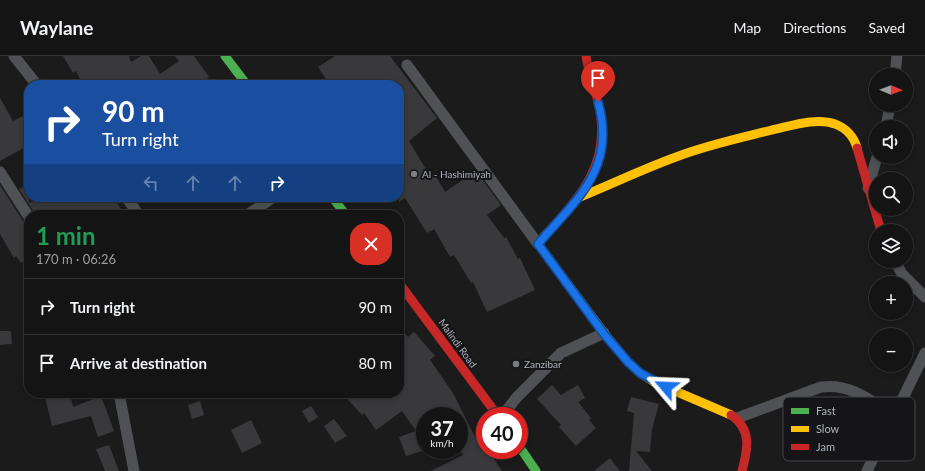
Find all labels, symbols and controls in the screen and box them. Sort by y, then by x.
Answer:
text: Waylane [20,16,93,39]
text: Map [734,19,761,36]
text: Directions [783,19,846,36]
text: Saved [868,19,905,36]
pin [581,61,615,102]
icon: arrive [587,67,609,89]
north arrow [869,68,913,112]
map controls [869,68,913,372]
text: 90 m [102,94,165,128]
icon: right [36,96,88,148]
button: sound [869,120,913,164]
text: Turn right [102,128,179,150]
place label: Al - Hashimiyah [422,168,491,180]
marker: Al - Hashimiyah [409,169,419,179]
icon: left [140,172,162,194]
icon: ahead [182,172,204,194]
icon: ahead [224,172,246,194]
icon: right [266,172,288,194]
button: search [869,172,913,216]
text: 1 min [36,221,96,250]
button: close [350,223,392,265]
button: layers [869,224,913,268]
text: 170 m · 06:26 [36,251,116,267]
button: + [869,276,913,320]
icon: right [36,296,58,318]
text: Turn right [70,298,135,316]
text: 90 m [358,298,392,316]
street label: Malindi Road [436,316,480,370]
button: − [869,328,913,372]
icon: arrive [36,352,58,374]
text: Arrive at destination [70,354,207,372]
text: 80 m [358,354,392,372]
place label: Zanzibar [524,358,562,370]
marker: Zanzibar [511,359,521,369]
position arrow [645,366,687,408]
legend [783,397,915,461]
text: Fast [816,404,836,417]
speed limit sign: 40 [476,407,528,459]
text: 37 [430,416,454,440]
text: Slow [816,422,840,435]
text: km/h [430,437,454,449]
text: Jam [816,440,835,453]

